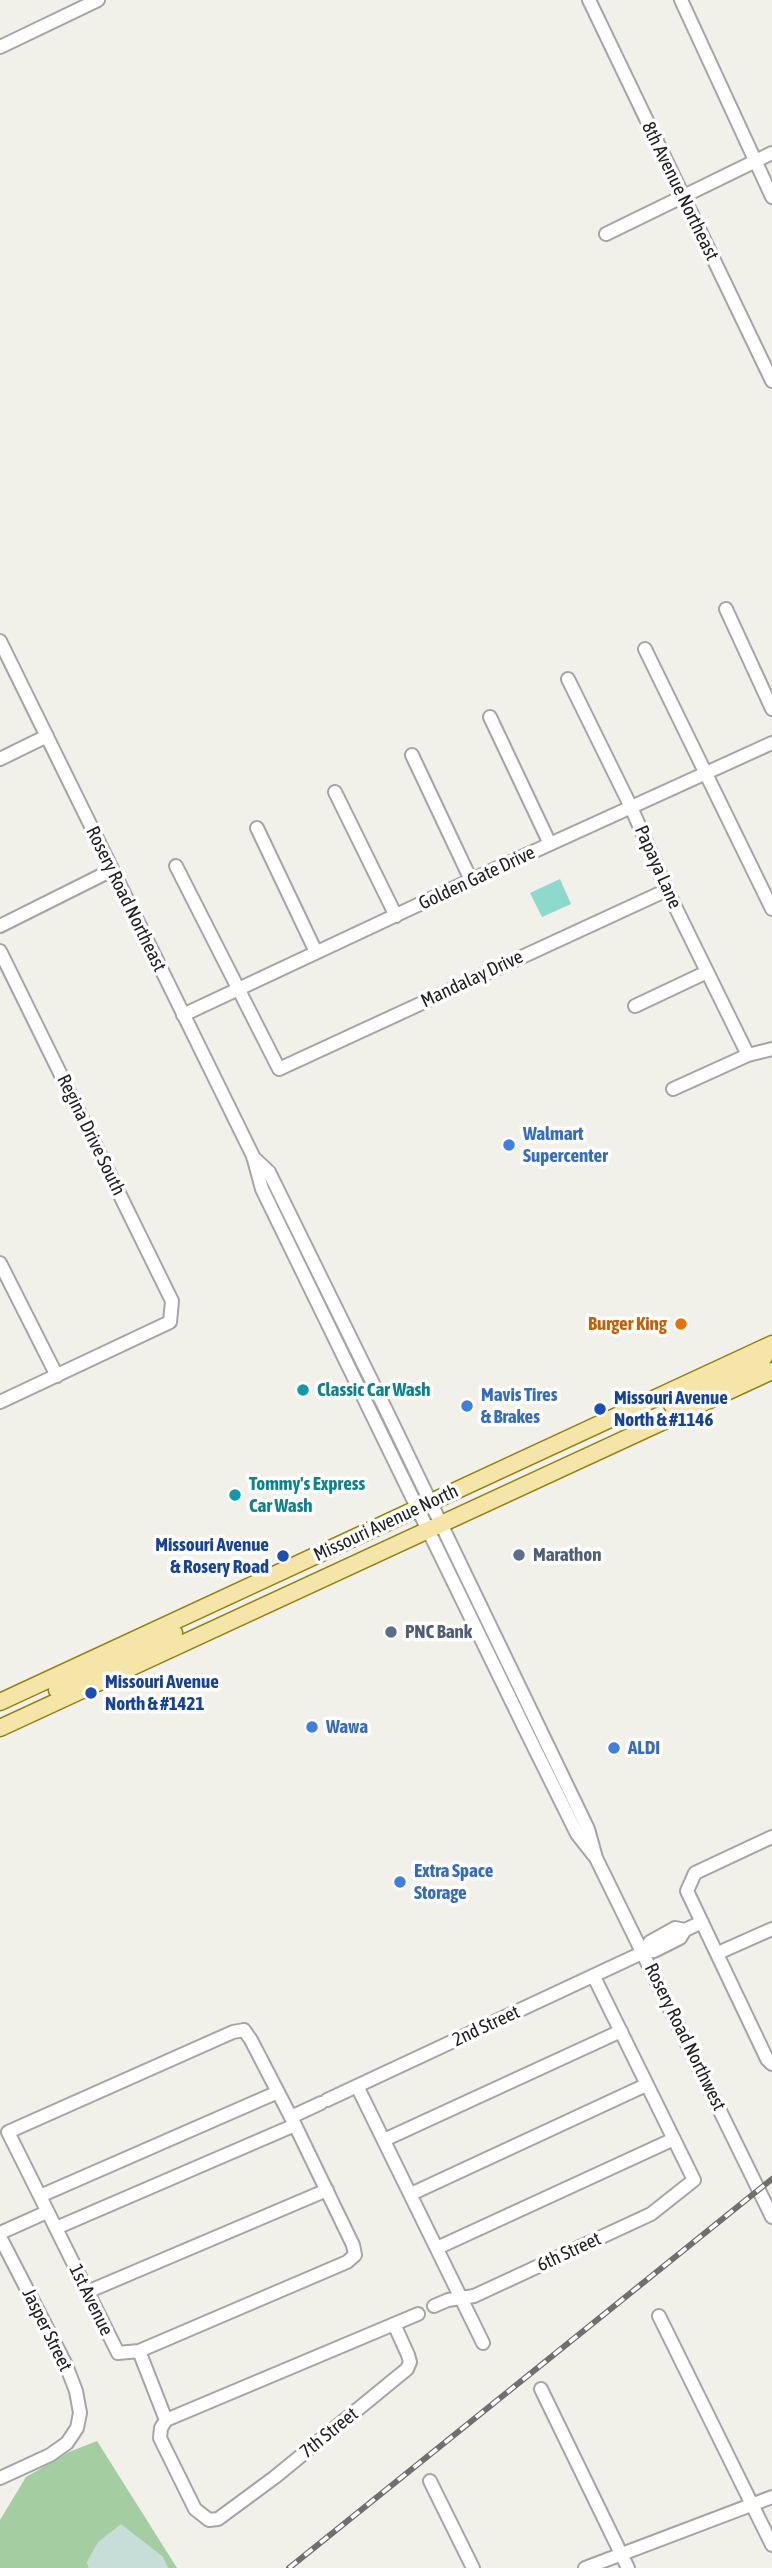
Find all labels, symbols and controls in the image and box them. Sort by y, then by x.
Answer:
street label: 8th Avenue Northeast [637,118,723,264]
street label: Papaya Lane [630,822,686,912]
street label: Rosery Road Northeast [81,823,171,975]
street label: Golden Gate Drive [415,841,539,915]
street label: Mandalay Drive [417,945,527,1013]
street label: Regina Drive South [52,1071,130,1199]
place label: Walmart Supercenter [523,1123,608,1167]
marker: Walmart Supercenter [501,1137,517,1153]
place label: Burger King [588,1313,667,1335]
marker: Burger King [673,1316,689,1332]
place label: Classic Car Wash [317,1379,430,1401]
marker: Classic Car Wash [295,1382,311,1398]
place label: Mavis Tires & Brakes [481,1384,557,1428]
place label: Missouri Avenue North & #1146 [614,1387,728,1431]
marker: Mavis Tires & Brakes [459,1398,475,1414]
marker: Missouri Avenue North & #1146 [592,1401,608,1417]
place label: Tommy's Express Car Wash [249,1473,365,1517]
street label: Missouri Avenue North [310,1480,462,1566]
marker: Tommy's Express Car Wash [227,1487,243,1503]
place label: Missouri Avenue & Rosery Road [155,1534,269,1578]
place label: Marathon [533,1544,601,1566]
marker: Marathon [511,1547,527,1563]
marker: Missouri Avenue & Rosery Road [275,1548,291,1564]
place label: PNC Bank [405,1621,472,1643]
marker: PNC Bank [383,1624,399,1640]
place label: Missouri Avenue North & #1421 [105,1671,219,1715]
marker: Missouri Avenue North & #1421 [83,1685,99,1701]
place label: Wawa [326,1716,368,1738]
marker: Wawa [304,1719,320,1735]
place label: ALDI [628,1737,660,1759]
marker: ALDI [606,1740,622,1756]
place label: Extra Space Storage [414,1860,493,1904]
marker: Extra Space Storage [392,1874,408,1890]
street label: Rosery Road Northwest [639,1960,731,2114]
street label: 2nd Street [449,2001,523,2051]
street label: 6th Street [533,2227,605,2277]
street label: 1st Avenue [64,2261,118,2339]
street label: Jasper Street [17,2285,77,2375]
street label: 7th Street [295,2403,363,2463]

